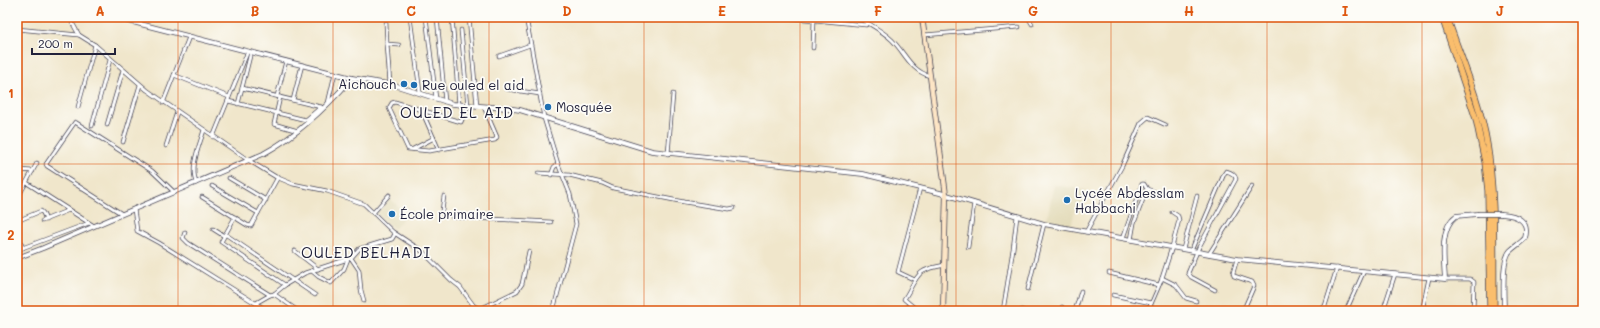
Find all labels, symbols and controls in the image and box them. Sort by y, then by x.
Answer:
text: A [95,2,105,19]
text: B [251,2,260,19]
text: C [406,2,416,19]
text: D [562,2,572,19]
text: E [718,2,726,19]
text: F [874,2,882,19]
text: G [1028,2,1038,19]
text: H [1184,2,1194,19]
text: I [1342,2,1349,19]
text: J [1496,2,1504,19]
scale bar [32,30,115,56]
text: 200 m [38,35,73,51]
place label: Aichouch [338,75,396,92]
place label: Rue ouled el aid [422,76,524,93]
marker: Aichouch [399,79,409,89]
marker: Rue ouled el aid [409,80,419,90]
text: 1 [8,84,14,101]
place label: Mosquée [556,98,612,115]
district label: OULED EL AID [400,102,514,122]
marker: Mosquée [543,102,553,112]
place label: Lycée Abdesslam Habbachi [1075,184,1184,216]
marker: Lycée Abdesslam Habbachi [1062,195,1072,205]
place label: École primaire [400,205,494,222]
marker: École primaire [387,209,397,219]
text: 2 [7,226,15,243]
district label: OULED BELHADI [301,242,431,262]

